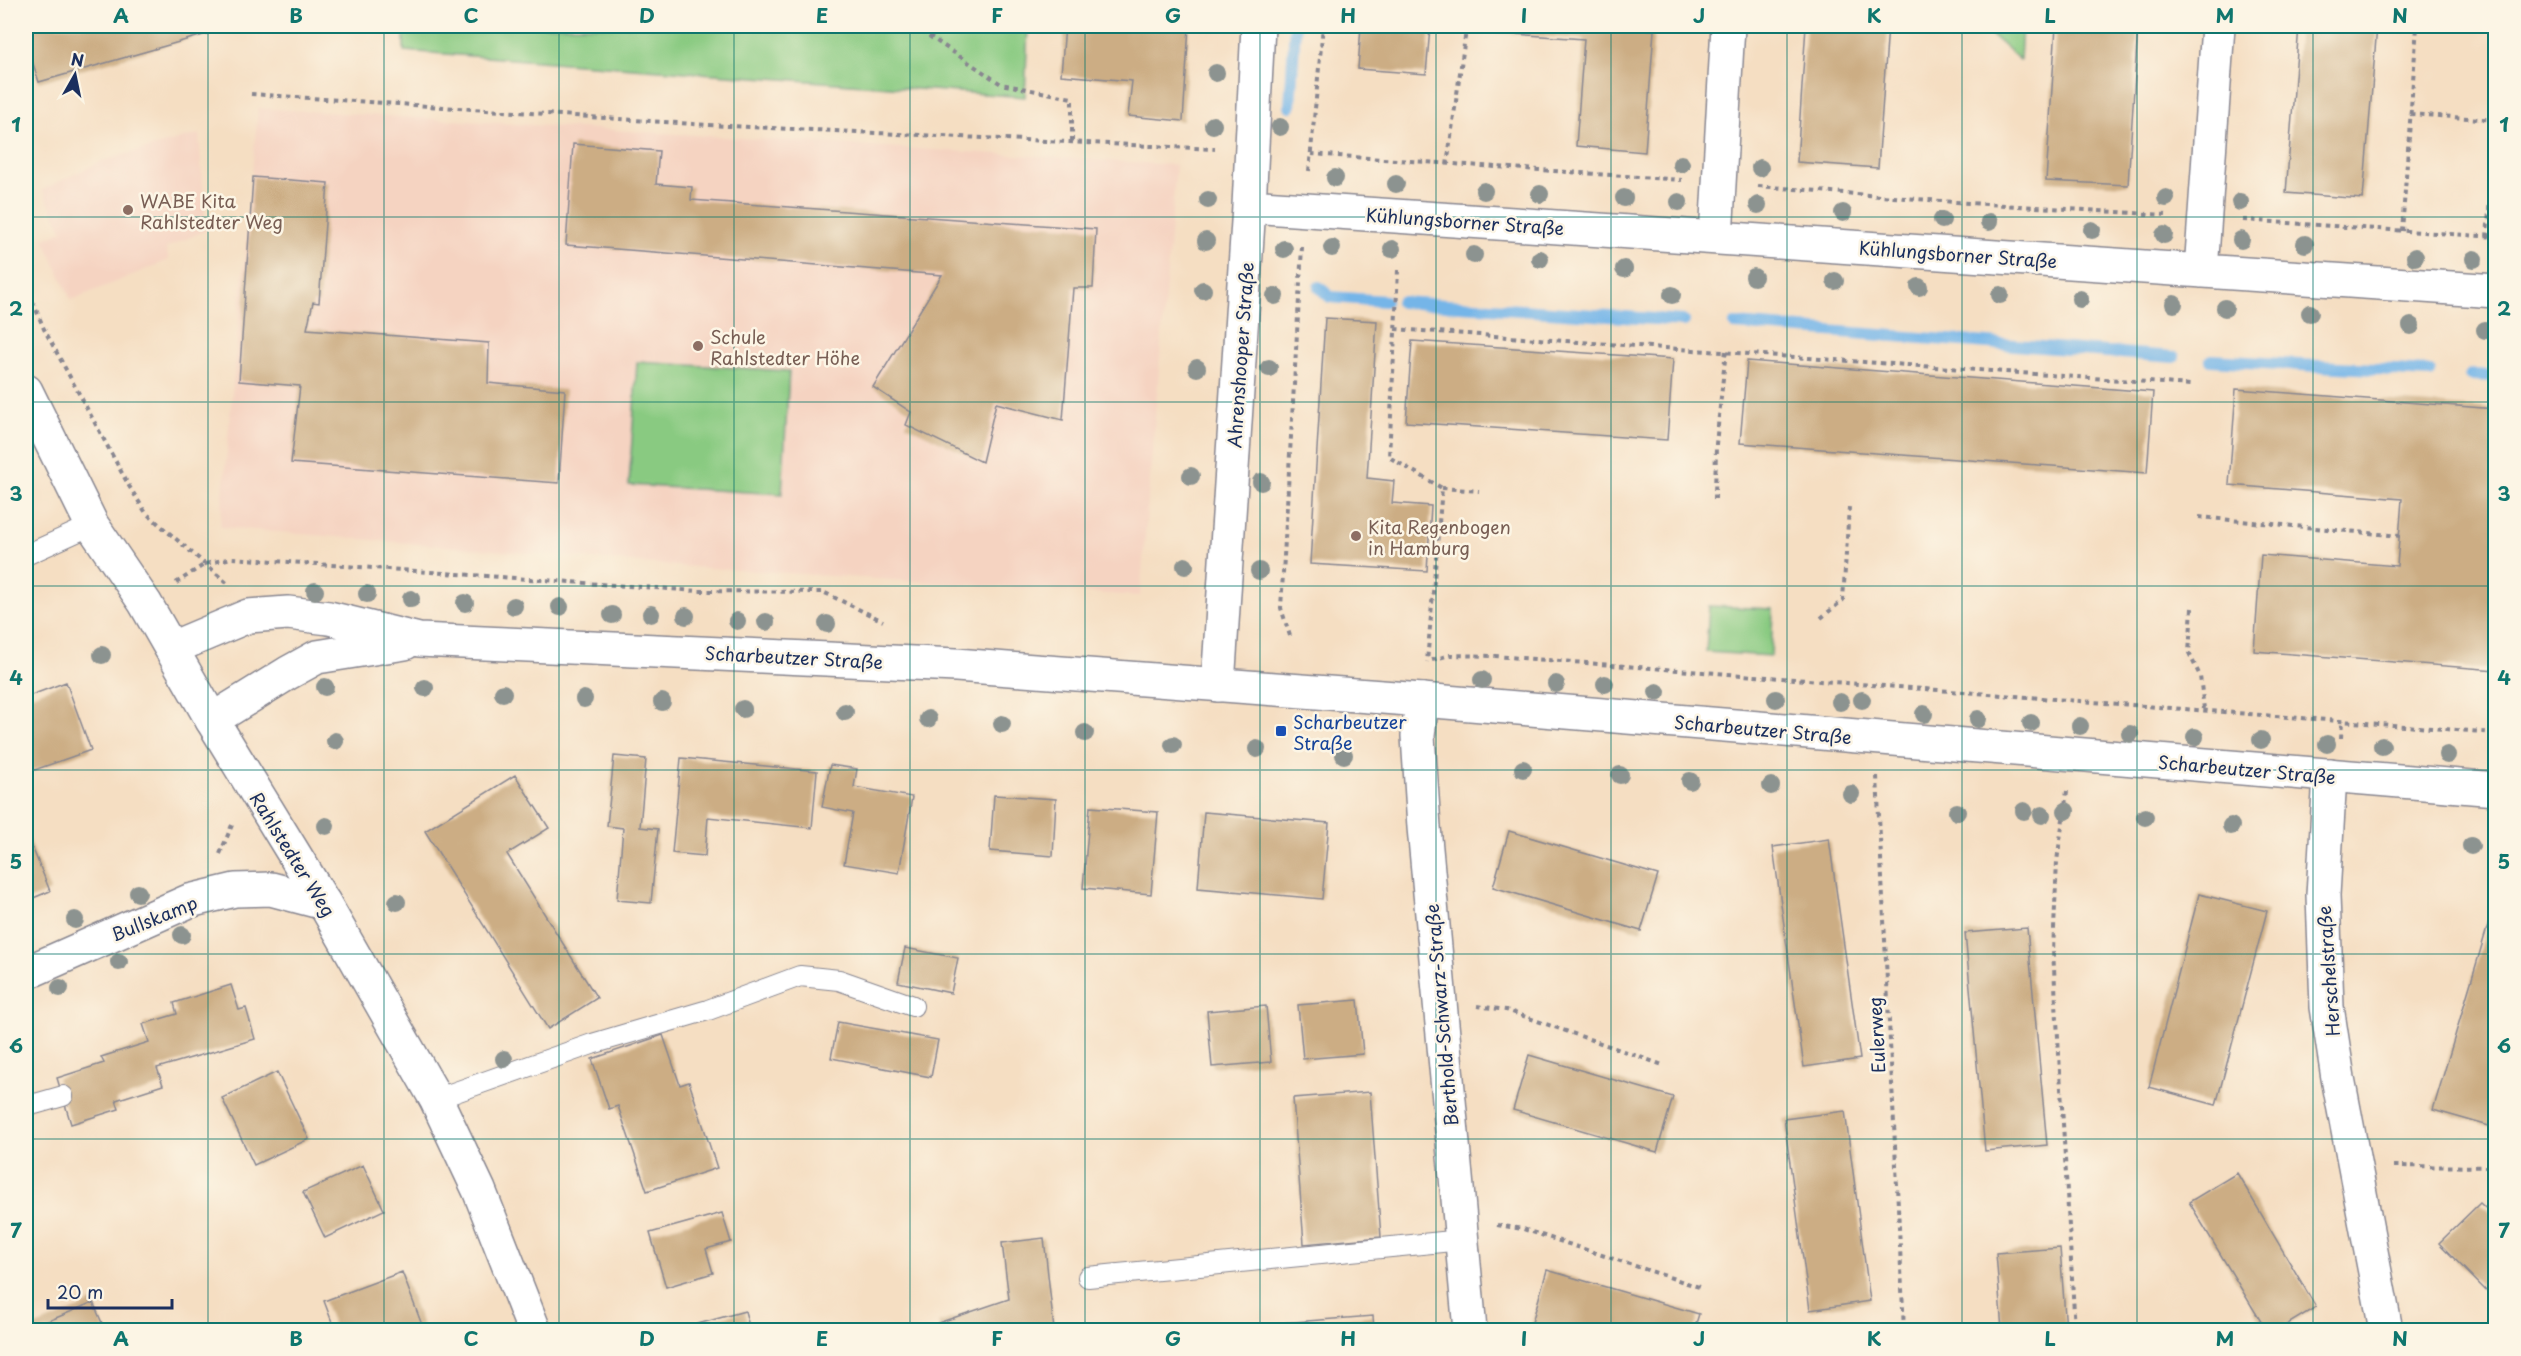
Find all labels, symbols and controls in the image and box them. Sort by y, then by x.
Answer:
text: A [113,0,129,30]
text: B [289,0,303,30]
text: C [463,0,479,30]
text: D [639,0,655,30]
text: E [816,0,828,30]
text: F [991,0,1003,30]
text: G [1165,0,1181,30]
text: H [1340,0,1356,30]
text: I [1521,0,1527,30]
text: J [1693,0,1705,30]
text: K [1867,0,1882,30]
text: L [2044,0,2056,30]
text: M [2216,0,2234,30]
text: N [2392,0,2408,30]
north arrow [45,45,105,105]
text: N [69,46,86,72]
text: 1 [11,109,21,139]
text: 1 [2499,109,2509,139]
place label: WABE Kita Rahlstedter Weg [140,187,283,235]
street label: Kühlungsborner Straße [1365,201,1565,241]
marker: WABE Kita Rahlstedter Weg [121,203,135,217]
street label: Kühlungsborner Straße [1858,234,2058,274]
street label: Ahrenshooper Straße [1220,261,1260,449]
text: 2 [9,293,23,323]
text: 2 [2497,293,2511,323]
place label: Schule Rahlstedter Höhe [710,323,860,371]
marker: Schule Rahlstedter Höhe [691,339,705,353]
text: 3 [9,478,23,508]
text: 3 [2497,478,2511,508]
place label: Kita Regenbogen in Hamburg [1368,513,1511,561]
marker: Kita Regenbogen in Hamburg [1349,529,1363,543]
street label: Scharbeutzer Straße [704,639,884,675]
text: 4 [9,662,23,692]
text: 4 [2497,662,2511,692]
place label: Scharbeutzer Straße [1293,708,1407,756]
street label: Scharbeutzer Straße [1673,708,1853,750]
marker: Scharbeutzer Straße [1274,724,1288,738]
street label: Scharbeutzer Straße [2157,748,2337,790]
street label: Rahlstedter Weg [244,786,342,922]
text: 5 [10,846,22,876]
text: 5 [2498,846,2510,876]
street label: Bullskamp [107,888,201,948]
street label: Berthold-Schwarz-Straße [1418,903,1464,1127]
street label: Herschelstraße [2310,905,2346,1037]
street label: Eulerweg [1861,996,1891,1074]
text: 6 [9,1030,23,1060]
text: 6 [2497,1030,2511,1060]
text: 7 [10,1215,22,1245]
text: 7 [2498,1215,2510,1245]
scale bar [48,1272,172,1310]
text: 20 m [57,1278,103,1305]
text: A [113,1323,129,1353]
text: B [289,1323,303,1353]
text: C [463,1323,479,1353]
text: D [639,1323,655,1353]
text: E [816,1323,828,1353]
text: F [991,1323,1003,1353]
text: G [1165,1323,1181,1353]
text: H [1340,1323,1356,1353]
text: I [1521,1323,1527,1353]
text: J [1693,1323,1705,1353]
text: K [1867,1323,1882,1353]
text: L [2044,1323,2056,1353]
text: M [2216,1323,2234,1353]
text: N [2392,1323,2408,1353]

